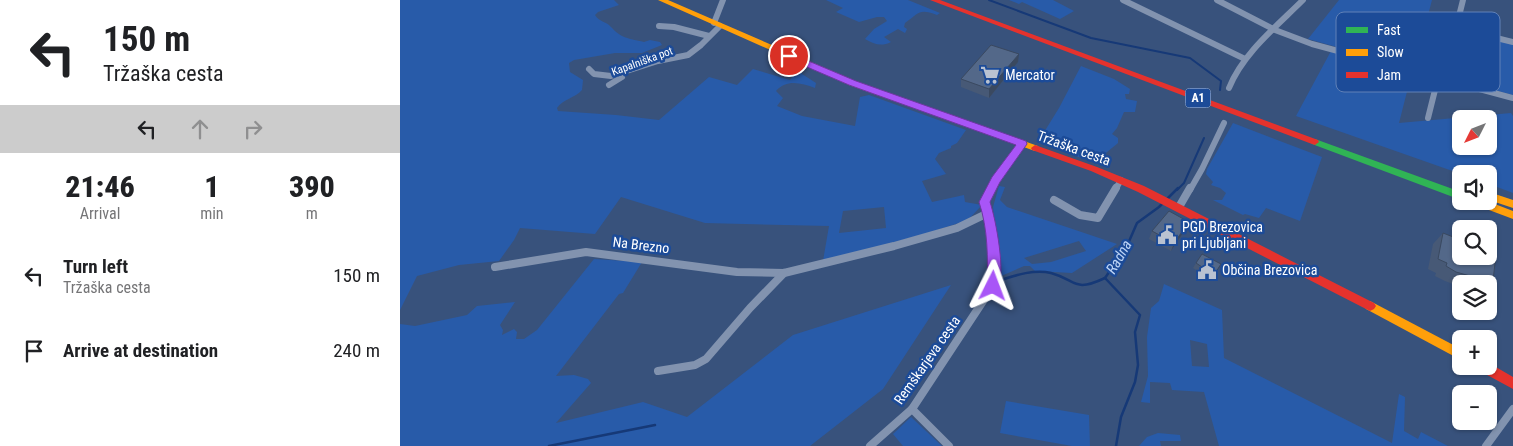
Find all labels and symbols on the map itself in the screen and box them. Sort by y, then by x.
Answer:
legend [1336,12,1500,92]
text: Fast [1377,22,1401,38]
pin [768,35,810,77]
street label: Kapalniška pot [610,44,675,79]
text: Slow [1377,44,1404,60]
supermarket icon: Mercator [979,64,1001,86]
place label: Mercator [1005,67,1055,83]
text: Jam [1377,67,1401,83]
road number: A1 [1186,89,1210,108]
north arrow [1452,110,1498,155]
street label: Tržaška cesta [1035,127,1113,169]
place label: PGD Brezovica pri Ljubljani [1182,219,1263,251]
public building icon: PGD Brezovica pri Ljubljani [1156,224,1178,246]
street label: Na Brezno [612,234,670,256]
water label: Radna [1102,237,1136,277]
position arrow [966,259,1018,311]
public building icon: Občina Brezovica [1196,259,1218,281]
place label: Občina Brezovica [1222,262,1317,278]
street label: Remškarjeva cesta [891,313,963,407]

